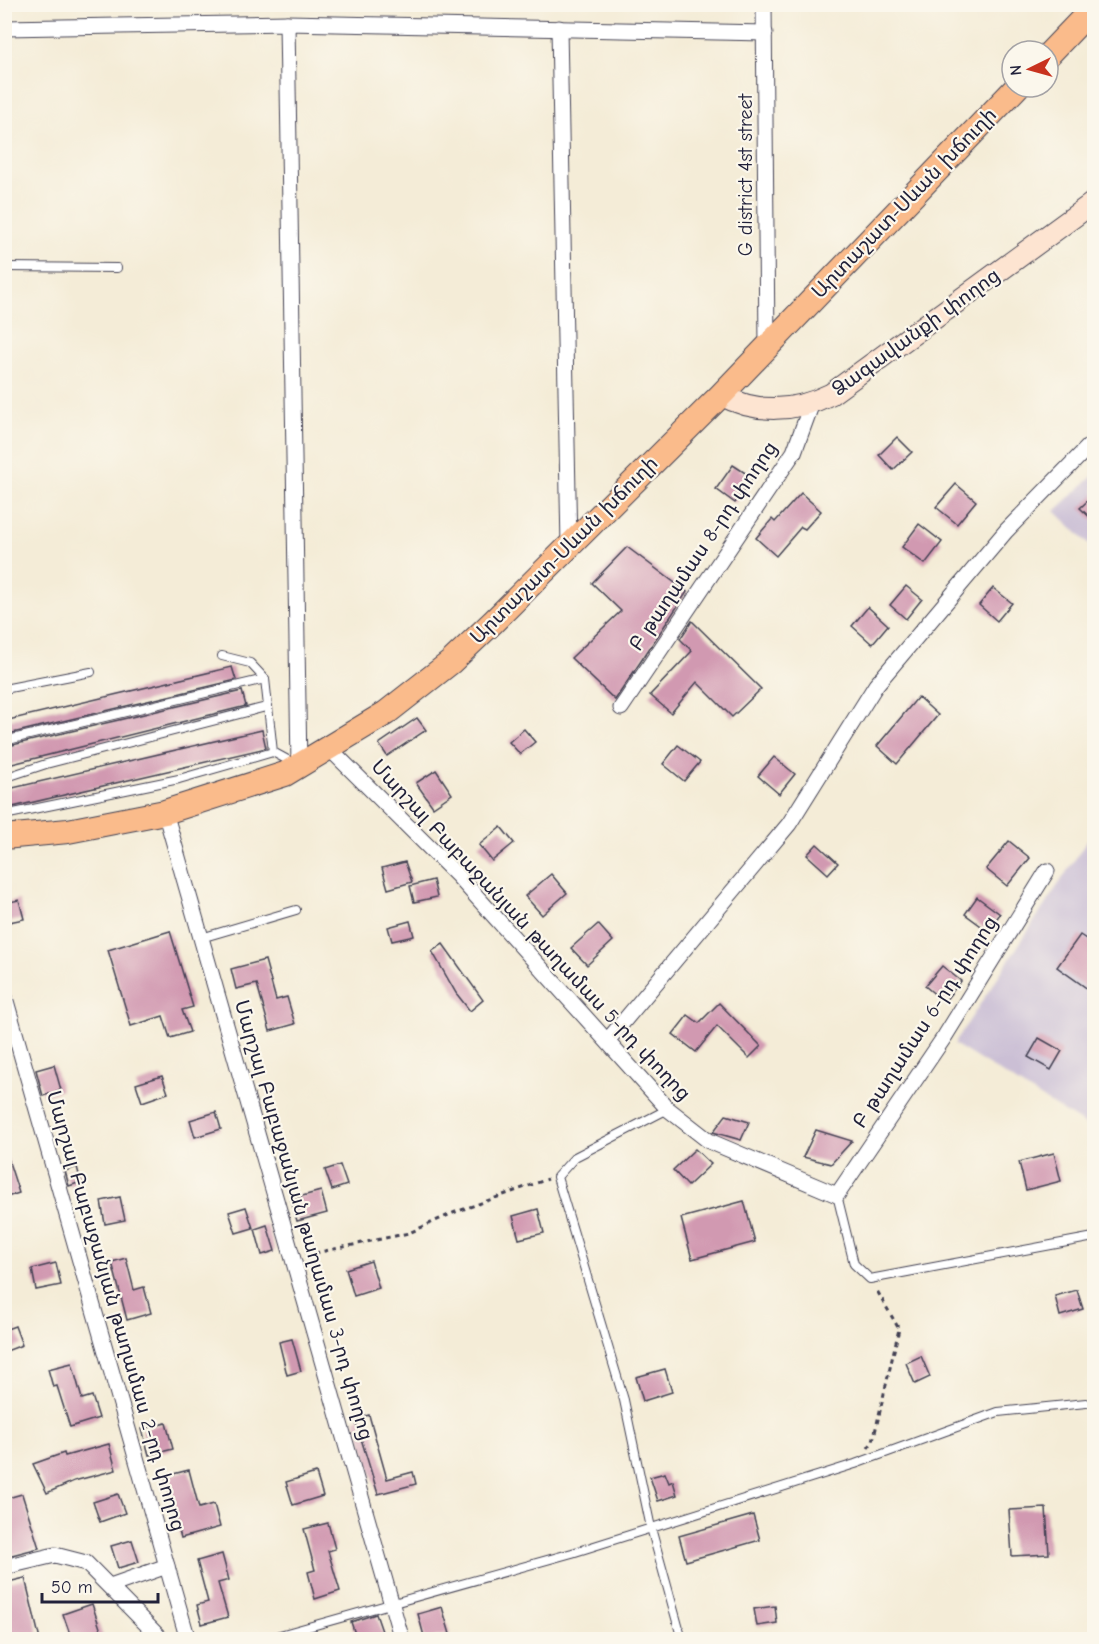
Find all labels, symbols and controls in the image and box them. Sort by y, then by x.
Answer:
north arrow [1000,39,1060,99]
text: N [1007,64,1025,76]
street label: G district 4st street [734,92,757,256]
street label: Արտաշատ-Սևան խճուղի [807,103,1001,303]
street label: Ձագավանքի փողոց [828,263,1004,401]
street label: Բ թաղամաս 8-րդ փողոց [624,437,782,655]
street label: Արտաշատ-Սևան խճուղի [466,452,662,648]
street label: Մարշալ Բաբաջանյան թաղամաս 5-րդ փողոց [367,755,695,1105]
street label: Բ թաղամաս 6-րդ փողոց [848,912,1002,1132]
street label: Մարշալ Բաբաջանյան թաղամաս 3-րդ փողոց [230,997,378,1443]
street label: Մարշալ Բաբաջանյան թաղամաս 2-րդ փողոց [42,1088,190,1534]
scale bar [42,1566,158,1604]
text: 50 m [51,1577,93,1598]

